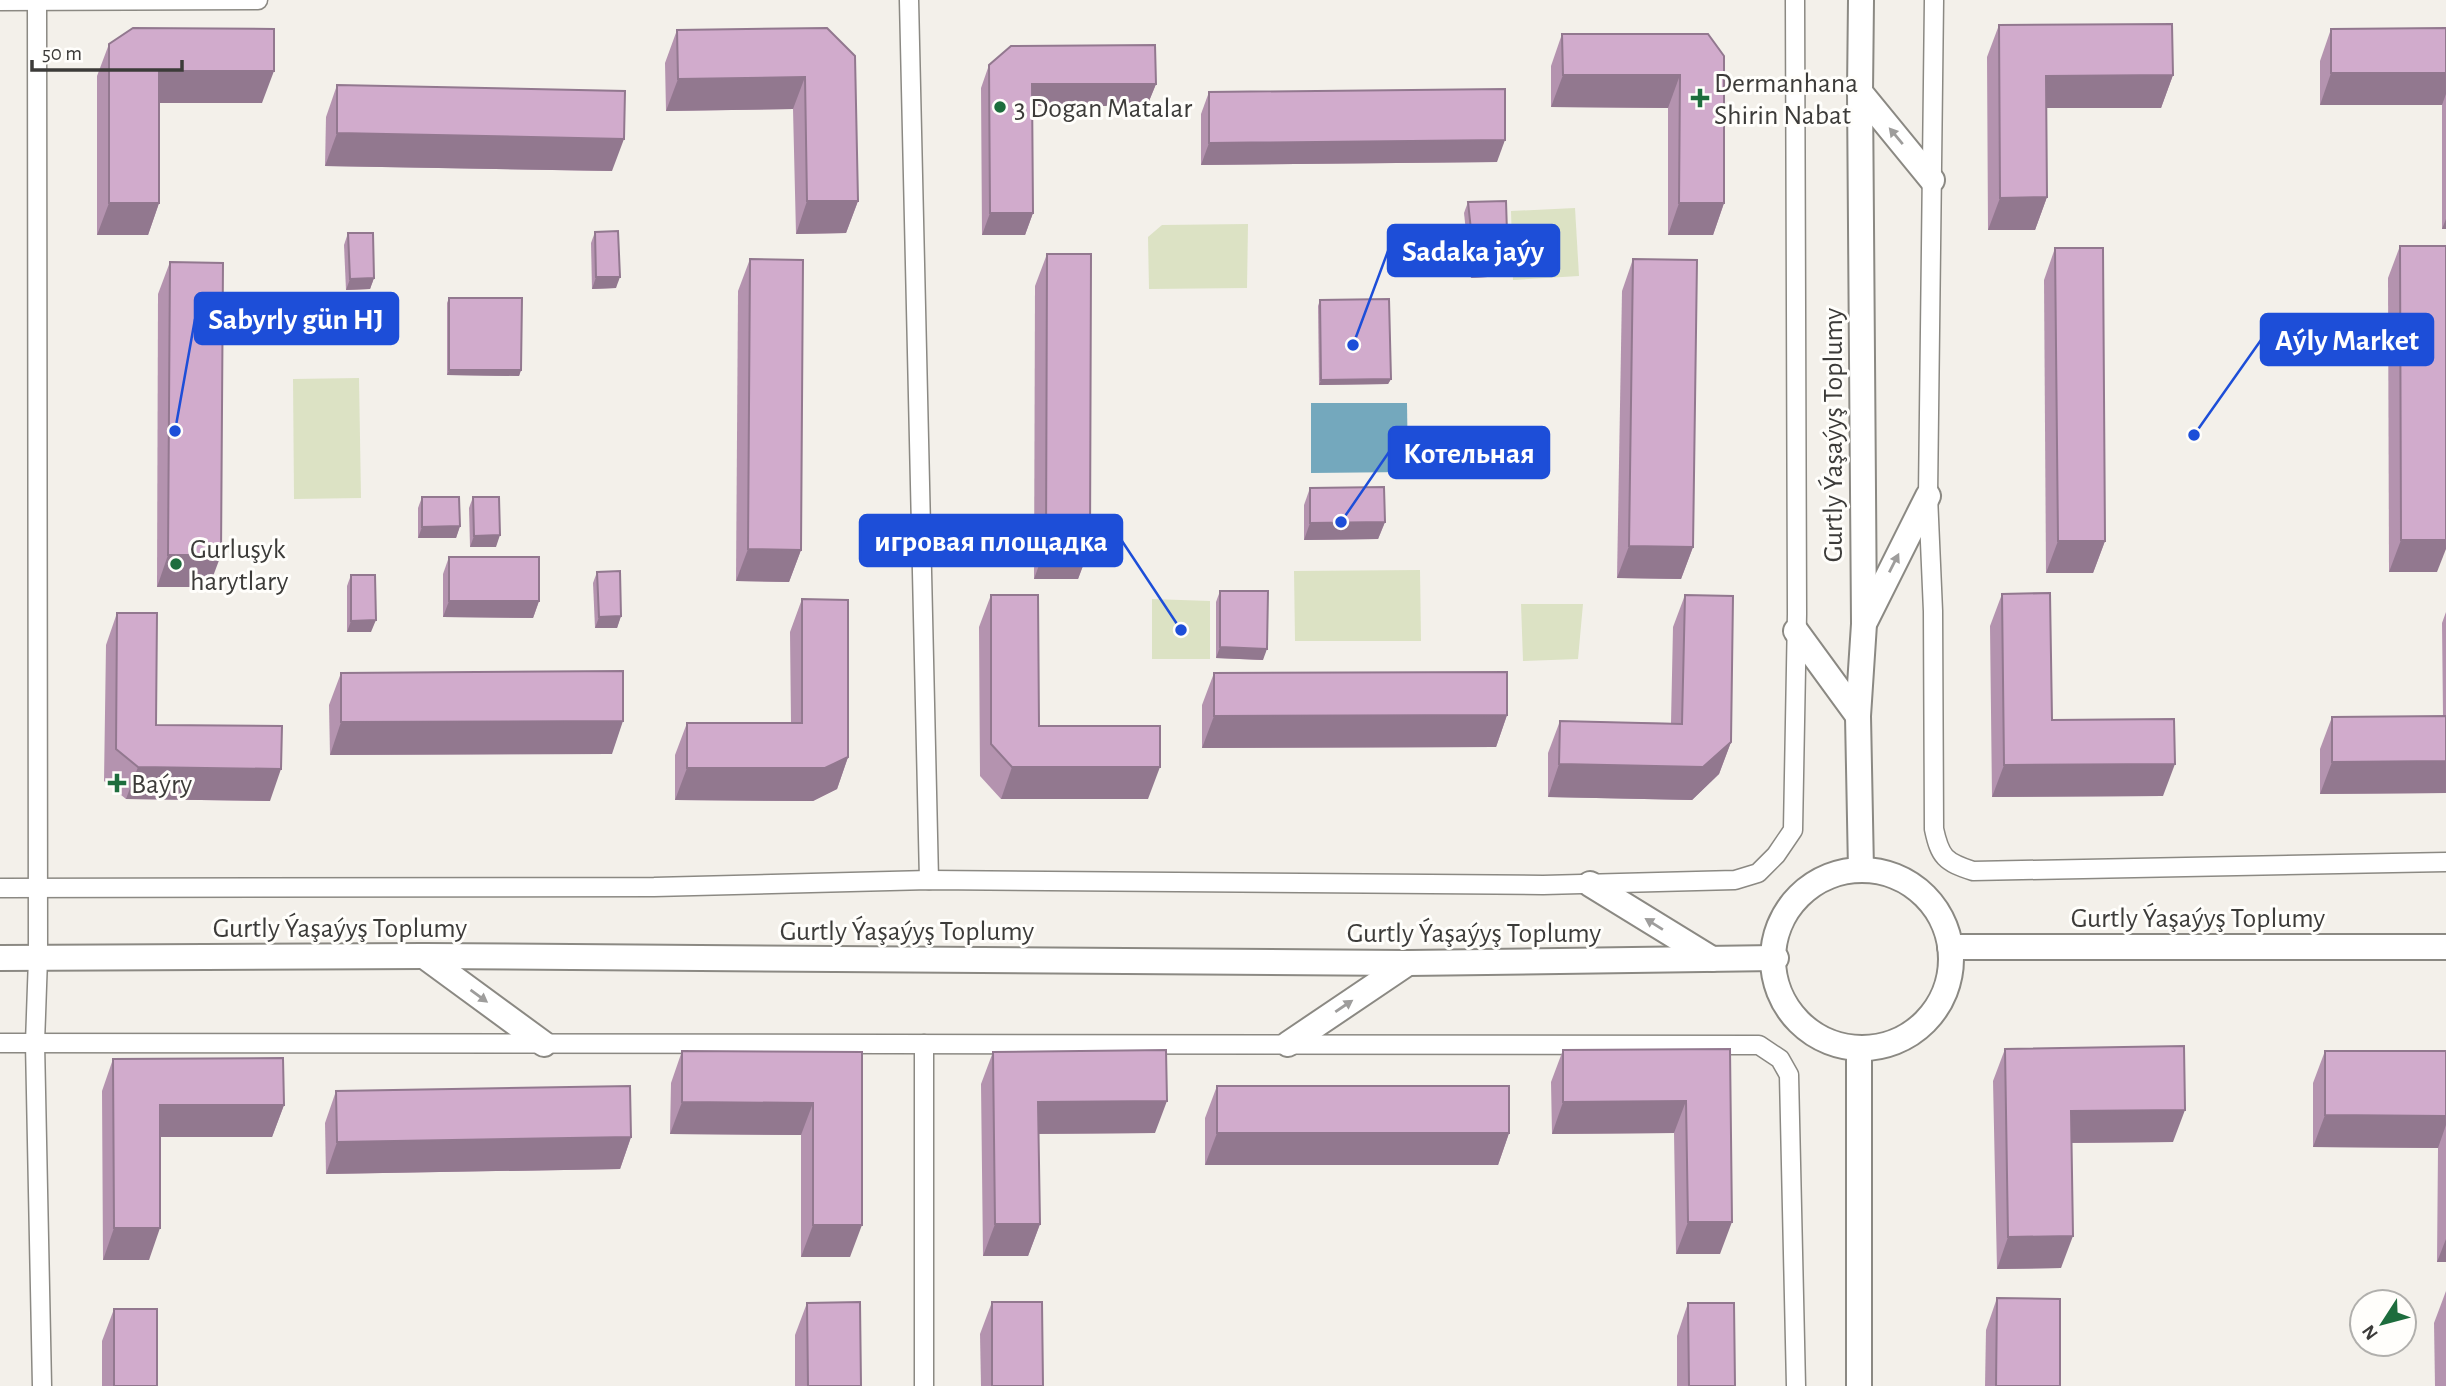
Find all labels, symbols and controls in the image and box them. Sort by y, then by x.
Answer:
scale bar [32,28,182,72]
text: 50 m [42,43,82,64]
place label: Dermanhana Shirin Nabat [1714,70,1858,130]
marker: Dermanhana Shirin Nabat [1692,90,1708,106]
place label: 3 Dogan Matalar [1014,95,1192,123]
marker: 3 Dogan Matalar [992,99,1008,115]
one-way arrow [1889,127,1904,144]
callout: Sadaka jaýy [1388,225,1559,276]
text: Sadaka jaýy [1402,237,1545,267]
callout: Sabyrly gün HJ [195,293,398,344]
text: Sabyrly gün HJ [208,305,384,335]
street label: Gurtly Ýaşaýyş Toplumy [1817,308,1848,562]
callout: Aýly Market [2261,314,2433,365]
text: Aýly Market [2275,326,2419,356]
callout: Котельная [1389,427,1549,478]
text: Котельная [1403,439,1535,469]
callout: игровая площадка [860,515,1122,566]
text: игровая площадка [874,527,1108,557]
place label: Gurluşyk harytlary [190,536,288,596]
one-way arrow [1889,553,1900,573]
marker: Gurluşyk harytlary [168,556,184,572]
place label: Baýry [131,771,192,799]
marker: Baýry [109,775,125,791]
street label: Gurtly Ýaşaýyş Toplumy [2071,902,2325,933]
street label: Gurtly Ýaşaýyş Toplumy [213,912,467,943]
street label: Gurtly Ýaşaýyş Toplumy [780,915,1034,946]
street label: Gurtly Ýaşaýyş Toplumy [1347,917,1601,948]
one-way arrow [1645,917,1664,930]
one-way arrow [470,989,488,1003]
one-way arrow [1335,1000,1354,1013]
north arrow [2348,1288,2418,1358]
text: N [2359,1321,2382,1343]

